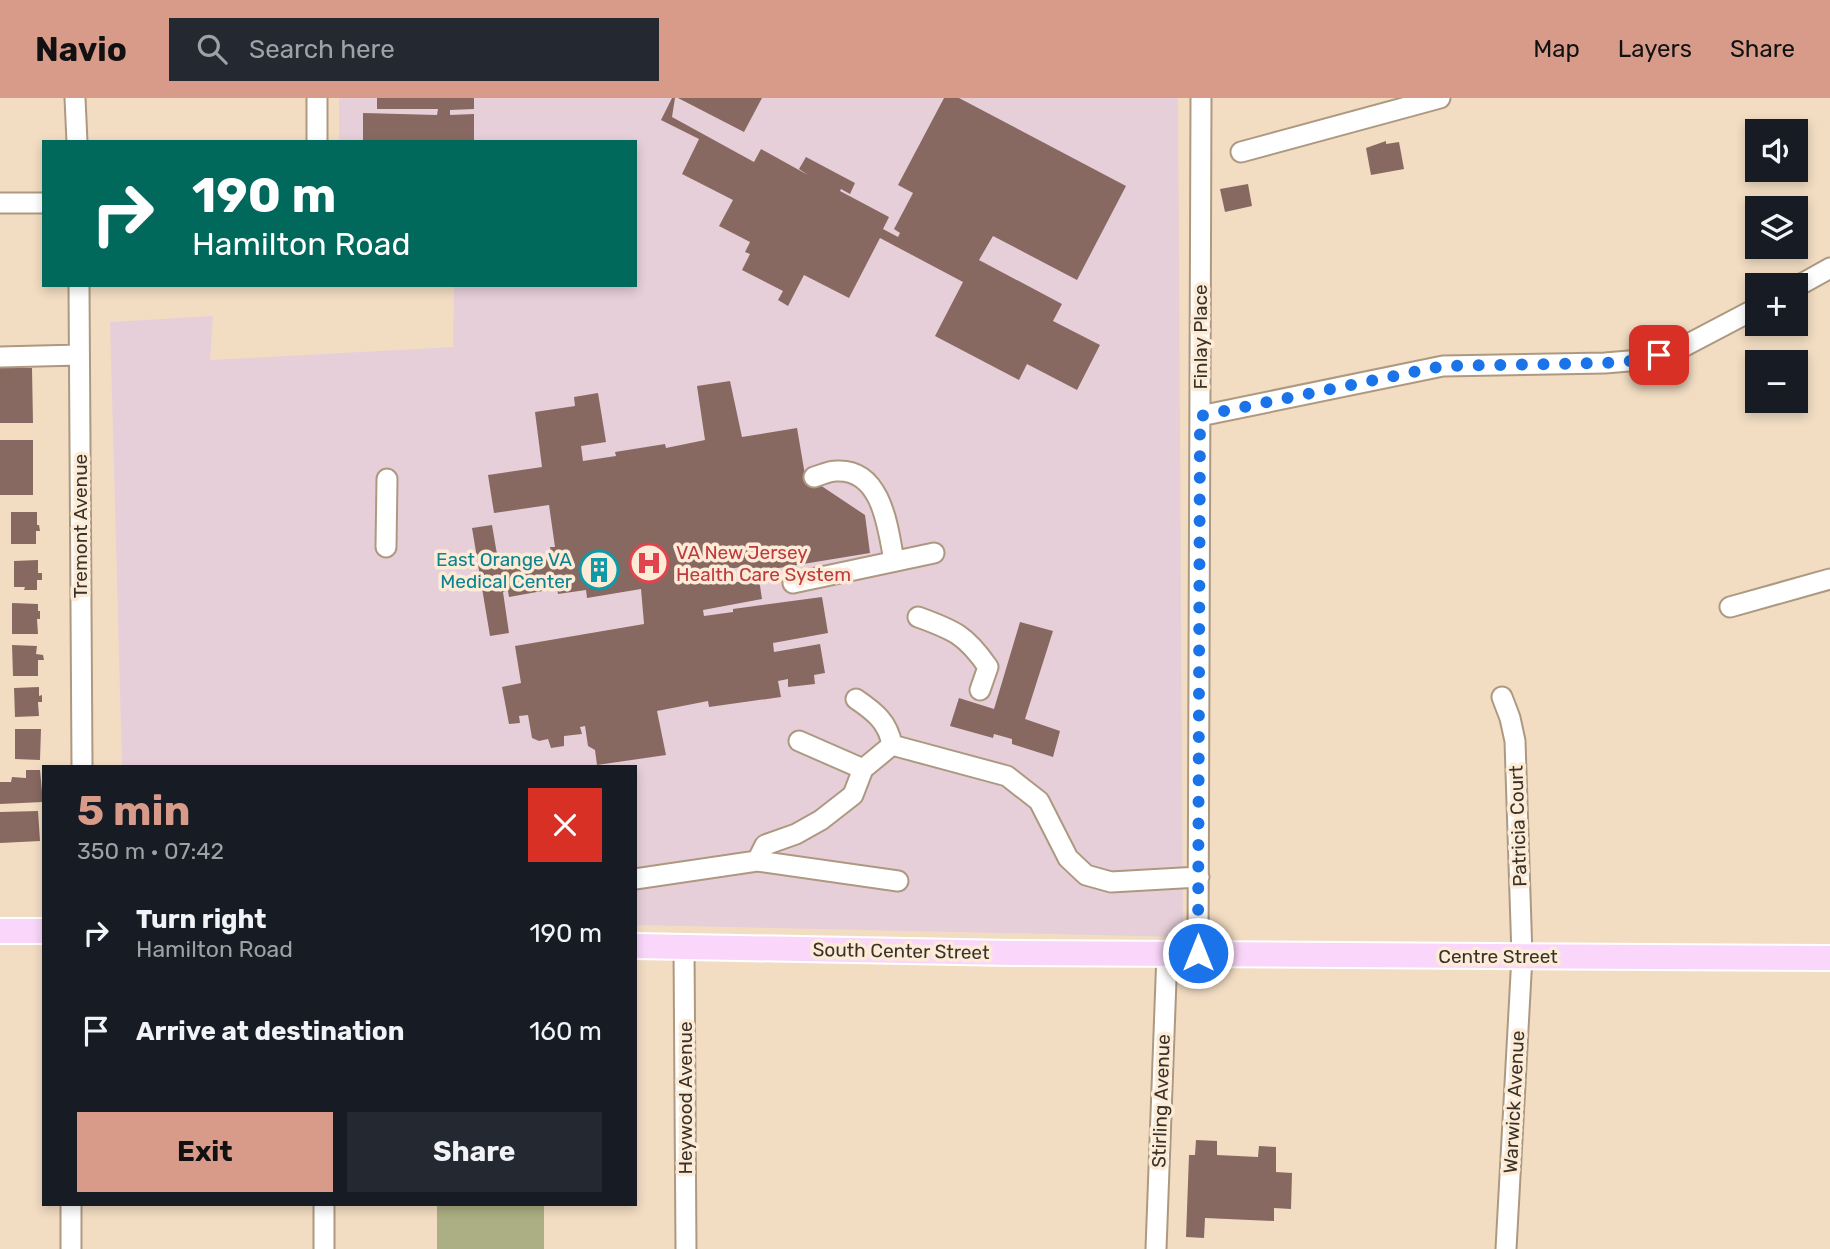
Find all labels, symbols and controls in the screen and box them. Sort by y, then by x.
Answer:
search box [169,18,659,81]
text: Navio [35,30,127,69]
icon: search [193,30,231,68]
text: Search here [249,34,395,65]
text: Map [1533,35,1580,63]
text: Layers [1618,35,1692,63]
text: Share [1730,35,1795,63]
map controls [1745,119,1808,413]
button: sound [1745,119,1808,182]
text: 190 m [192,166,336,224]
icon: right [77,168,168,259]
button: layers [1745,196,1808,259]
text: Hamilton Road [192,225,410,263]
button: + [1745,273,1808,336]
street label: Finlay Place [1189,284,1212,390]
pin [1629,325,1689,385]
icon: arrive [1640,336,1678,374]
button: − [1745,350,1808,413]
street label: Tremont Avenue [69,454,92,598]
place label: VA New Jersey Health Care System [676,541,851,586]
hospital icon: VA New Jersey Health Care System [628,542,670,584]
place label: East Orange VA Medical Center [436,548,573,593]
building icon: East Orange VA Medical Center [578,549,620,591]
street label: Patricia Court [1504,764,1532,887]
text: 5 min [77,786,191,836]
button: close [528,788,602,862]
text: 350 m · 07:42 [77,837,224,865]
text: Turn right [136,904,266,935]
icon: right [77,914,115,952]
position arrow [1161,916,1235,990]
text: 190 m [529,918,602,949]
text: Hamilton Road [136,935,293,963]
street label: South Center Street [812,938,990,964]
street label: Centre Street [1438,945,1558,968]
icon: arrive [77,1012,115,1050]
text: Arrive at destination [136,1016,404,1047]
text: 160 m [529,1016,602,1047]
street label: Heywood Avenue [674,1021,697,1175]
street label: Warwick Avenue [1499,1030,1529,1174]
street label: Stirling Avenue [1147,1034,1175,1168]
button: Exit [77,1112,333,1192]
button: Share [347,1112,602,1192]

